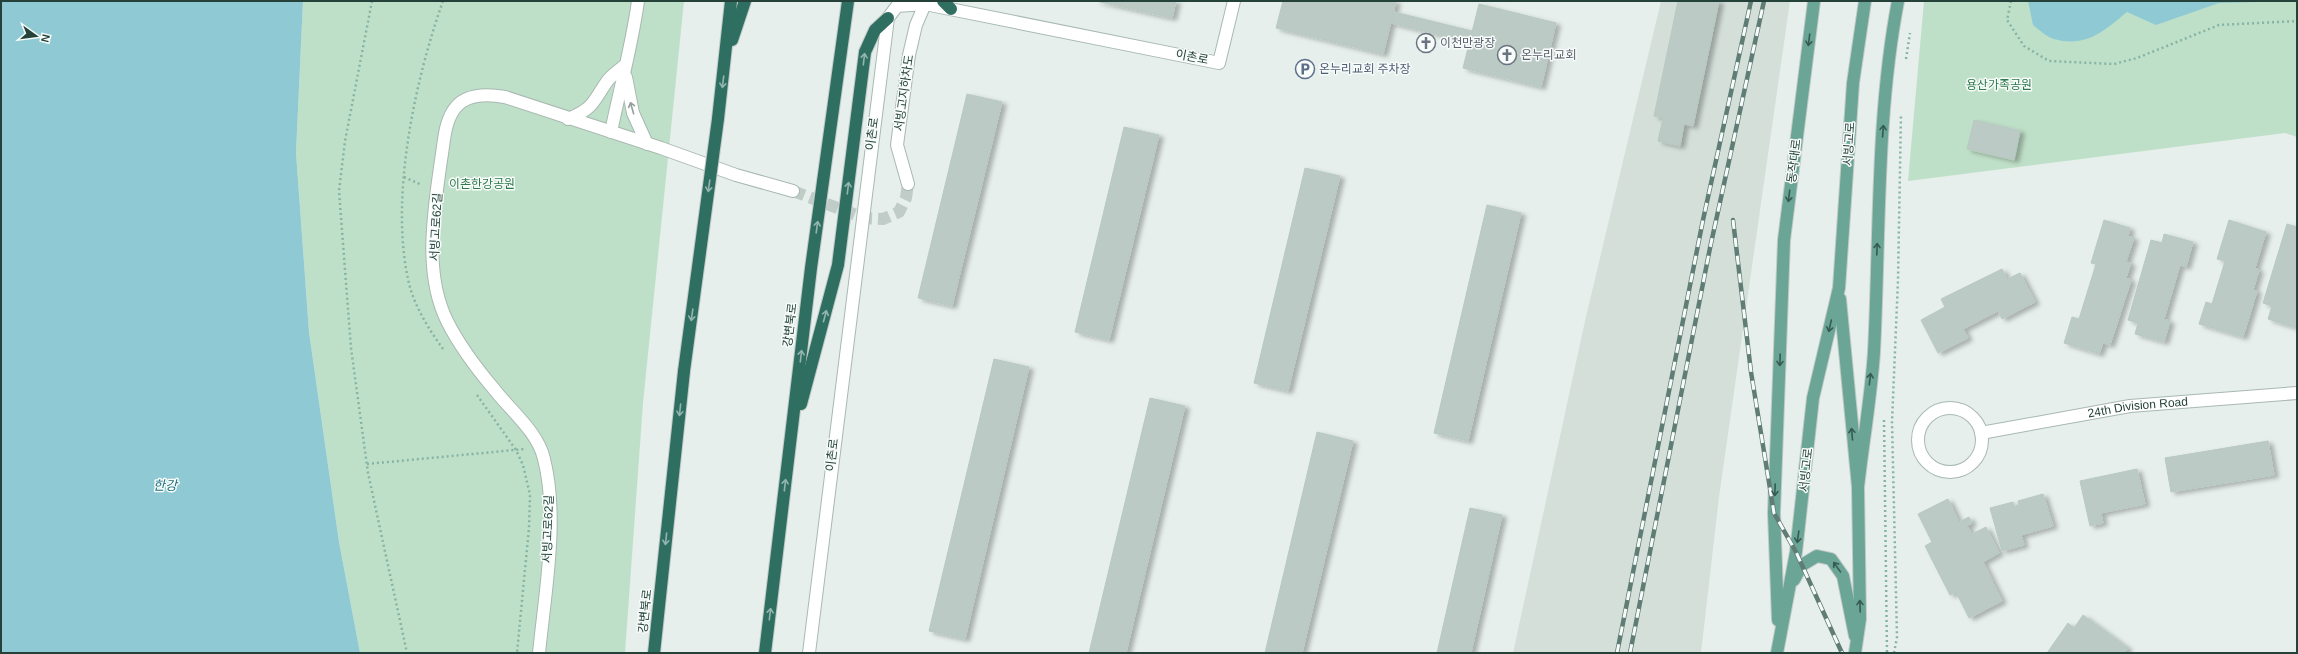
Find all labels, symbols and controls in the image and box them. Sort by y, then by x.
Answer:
north arrow [16,16,56,56]
church icon: 이천만광장 [1415,32,1437,54]
text: N [39,33,52,44]
one-way arrow [1805,33,1813,46]
place label: 이천만광장 [1440,36,1495,50]
church icon: 온누리교회 [1496,44,1518,66]
street label: 이촌로 [1174,47,1210,67]
place label: 온누리교회 [1521,48,1576,62]
one-way arrow [860,53,868,66]
street label: 서빙고지하차도 [892,54,916,132]
parking icon: 온누리교회 주차장 [1294,58,1316,80]
place label: 온누리교회 주차장 [1319,62,1411,76]
one-way arrow [719,75,727,88]
park label: 용산가족공원 [1966,78,2032,92]
one-way arrow [628,102,635,115]
street label: 이촌로 [863,117,881,151]
street label: 서빙고로 [1840,121,1858,167]
one-way arrow [1879,125,1886,138]
street label: 동작대로 [1784,138,1804,184]
park label: 이촌한강공원 [449,177,515,191]
one-way arrow [705,179,713,192]
one-way arrow [844,182,852,195]
one-way arrow [1785,189,1793,202]
street label: 서빙고로62길 [427,192,445,262]
one-way arrow [813,221,821,234]
one-way arrow [1874,243,1881,256]
street label: 강변북로 [780,302,800,348]
one-way arrow [688,308,696,321]
one-way arrow [822,309,829,322]
one-way arrow [1825,319,1833,332]
one-way arrow [797,350,805,363]
one-way arrow [1776,353,1783,366]
one-way arrow [1867,373,1874,386]
street label: 24th Division Road [2087,395,2188,421]
one-way arrow [676,403,684,416]
one-way arrow [1849,428,1856,441]
street label: 이촌로 [823,438,841,472]
street label: 서빙고로 [1797,447,1815,493]
water label: 한강 [153,478,179,493]
one-way arrow [781,479,789,492]
one-way arrow [1771,483,1779,496]
street label: 서빙고로62길 [540,494,556,564]
one-way arrow [1794,530,1802,543]
one-way arrow [663,532,670,545]
one-way arrow [1833,562,1841,573]
street label: 강변북로 [636,588,654,634]
one-way arrow [1856,600,1864,613]
one-way arrow [766,608,774,621]

